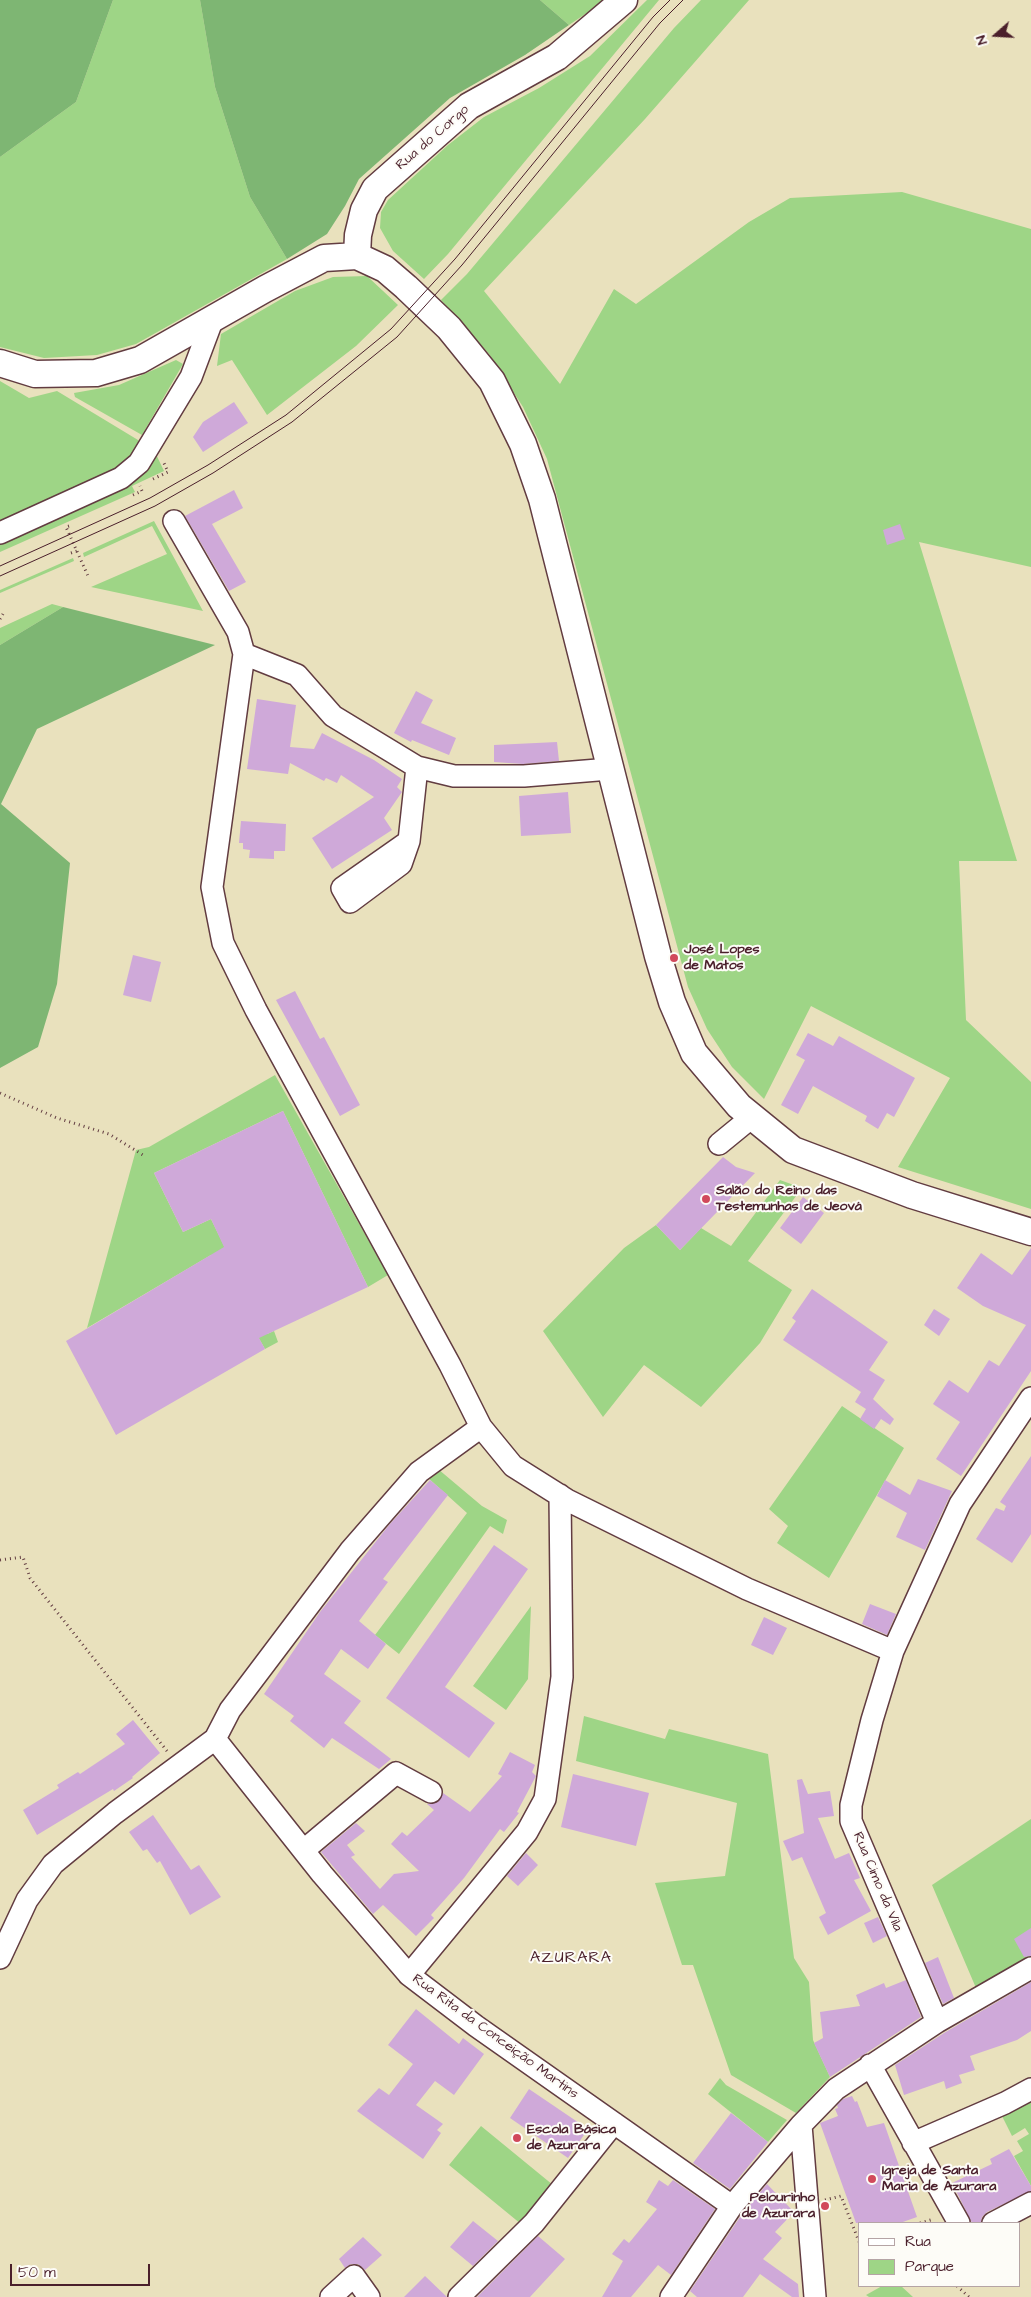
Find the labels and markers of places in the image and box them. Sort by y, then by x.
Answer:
place label: José Lopes de Matos [684,942,759,974]
marker: José Lopes de Matos [668,952,680,964]
place label: Salão do Reino das Testemunhas de Jeová [716,1183,862,1216]
marker: Salão do Reino das Testemunhas de Jeová [700,1193,712,1205]
place label: Escola Básica de Azurara [527,2122,616,2154]
marker: Escola Básica de Azurara [511,2132,523,2144]
place label: Igreja de Santa Maria de Azurara [882,2163,996,2196]
marker: Igreja de Santa Maria de Azurara [866,2173,878,2185]
place label: Pelourinho de Azurara [742,2190,815,2222]
marker: Pelourinho de Azurara [819,2200,831,2212]

